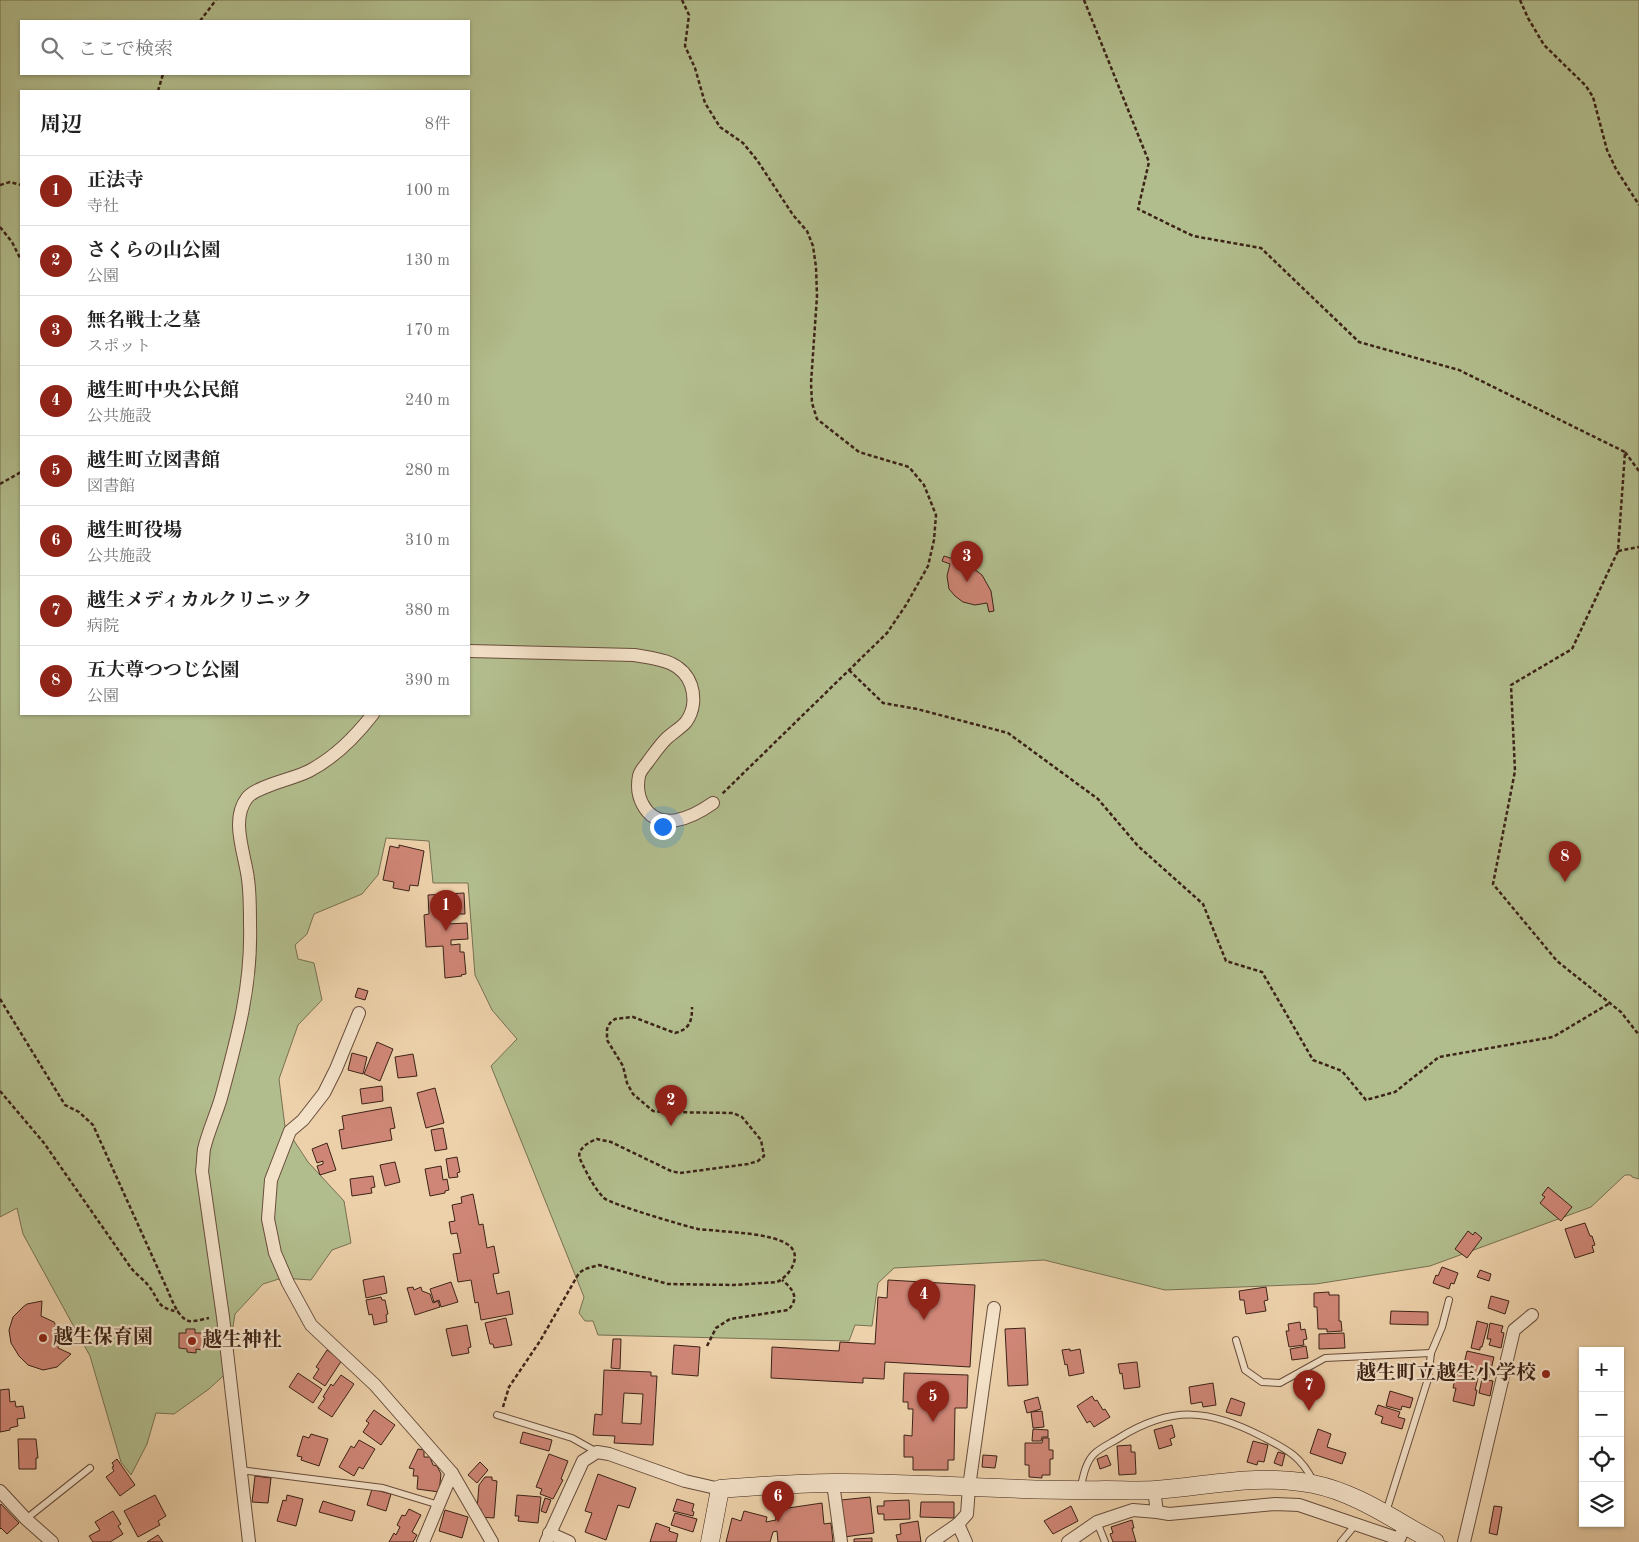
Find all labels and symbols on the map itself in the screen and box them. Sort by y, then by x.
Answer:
pin: 3 [951,541,983,582]
your location [650,814,676,840]
pin: 8 [1549,841,1581,882]
pin: 1 [430,890,462,931]
pin: 2 [655,1085,687,1126]
pin: 4 [908,1279,940,1320]
place label: 越生保育園 [53,1326,153,1348]
place label: 越生神社 [202,1329,282,1351]
marker: 越生保育園 [37,1332,49,1344]
marker: 越生神社 [186,1335,198,1347]
place label: 越生町立越生小学校 [1356,1362,1536,1384]
marker: 越生町立越生小学校 [1540,1368,1552,1380]
pin: 7 [1293,1370,1325,1411]
pin: 5 [917,1381,949,1422]
pin: 6 [762,1481,794,1522]

